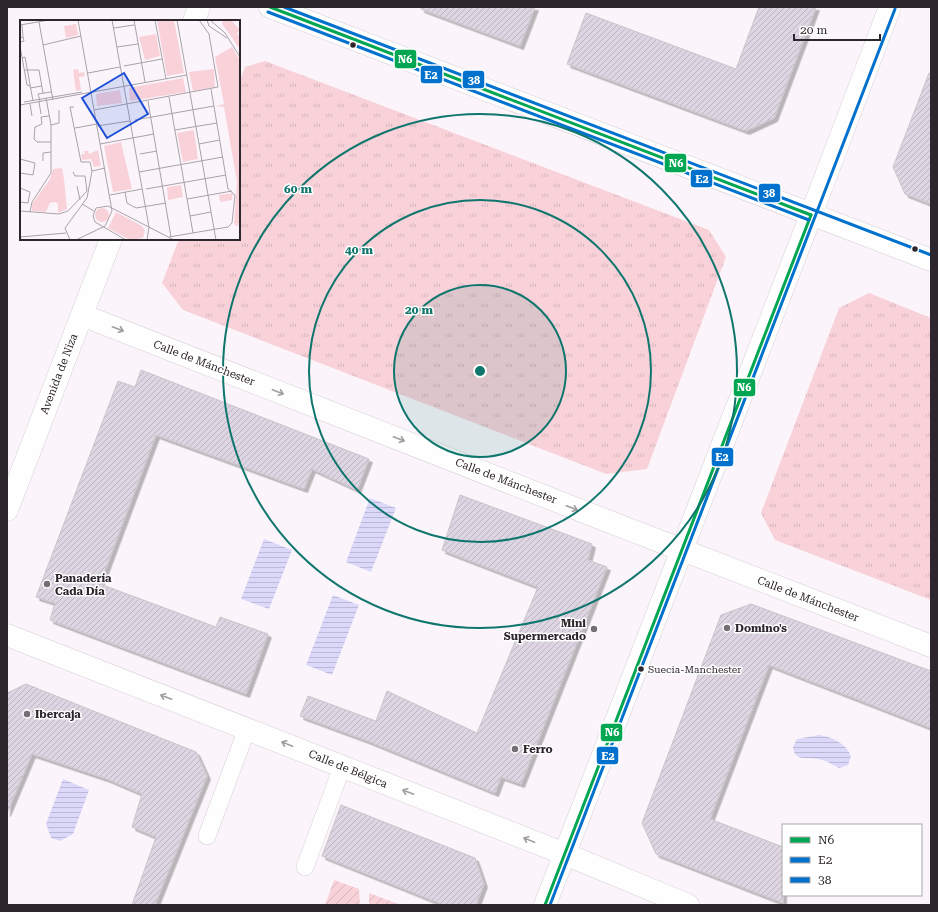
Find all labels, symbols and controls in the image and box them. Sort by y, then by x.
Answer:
scale bar [794,16,880,42]
inset map [20,20,240,240]
text: 20 m [800,23,827,37]
unlabelled marker [348,40,358,50]
line badge: N6 [394,49,417,69]
text: N6 [398,53,412,66]
line badge: E2 [420,65,443,84]
text: E2 [424,69,438,82]
line badge: 38 [462,70,485,89]
text: 38 [468,74,480,87]
line badge: N6 [664,153,687,173]
text: N6 [669,157,683,170]
line badge: E2 [690,169,713,188]
text: E2 [695,173,709,186]
text: 60 m [284,182,312,196]
line badge: 38 [758,183,781,203]
text: 38 [763,187,775,200]
text: 40 m [345,243,373,257]
unlabelled marker [910,244,920,254]
text: 20 m [405,303,433,317]
one-way arrow [112,326,124,333]
street label: Avenida de Niza [38,332,80,416]
street label: Calle de Mánchester [151,338,257,389]
centre of rings [473,364,487,378]
line badge: N6 [733,378,756,397]
text: N6 [737,381,751,394]
one-way arrow [272,388,284,396]
one-way arrow [393,436,405,444]
line badge: E2 [711,447,734,467]
text: E2 [715,451,729,464]
street label: Calle de Mánchester [453,456,559,507]
one-way arrow [566,504,578,512]
place label: Panadería Cada Día [55,572,112,598]
street label: Calle de Mánchester [755,574,861,625]
marker: Panadería Cada Día [42,579,52,589]
place label: Mini Supermercado [504,617,586,643]
place label: Domino's [735,622,787,635]
marker: Domino's [722,623,732,633]
marker: Mini Supermercado [589,624,599,634]
marker: Suecia-Manchester [636,664,646,674]
place label: Suecia-Manchester [648,664,741,675]
one-way arrow [160,692,172,700]
place label: Ibercaja [35,708,81,721]
marker: Ibercaja [22,709,32,719]
line badge: N6 [600,723,623,742]
text: N6 [605,726,619,739]
one-way arrow [281,740,293,748]
place label: Ferro [523,743,553,756]
marker: Ferro [510,744,520,754]
line badge: E2 [596,746,619,765]
street label: Calle de Bélgica [307,747,389,791]
text: E2 [601,750,615,763]
one-way arrow [402,788,414,796]
legend [782,824,922,896]
text: N6 [818,833,835,847]
one-way arrow [523,835,535,843]
text: E2 [818,853,833,867]
text: 38 [818,873,832,887]

